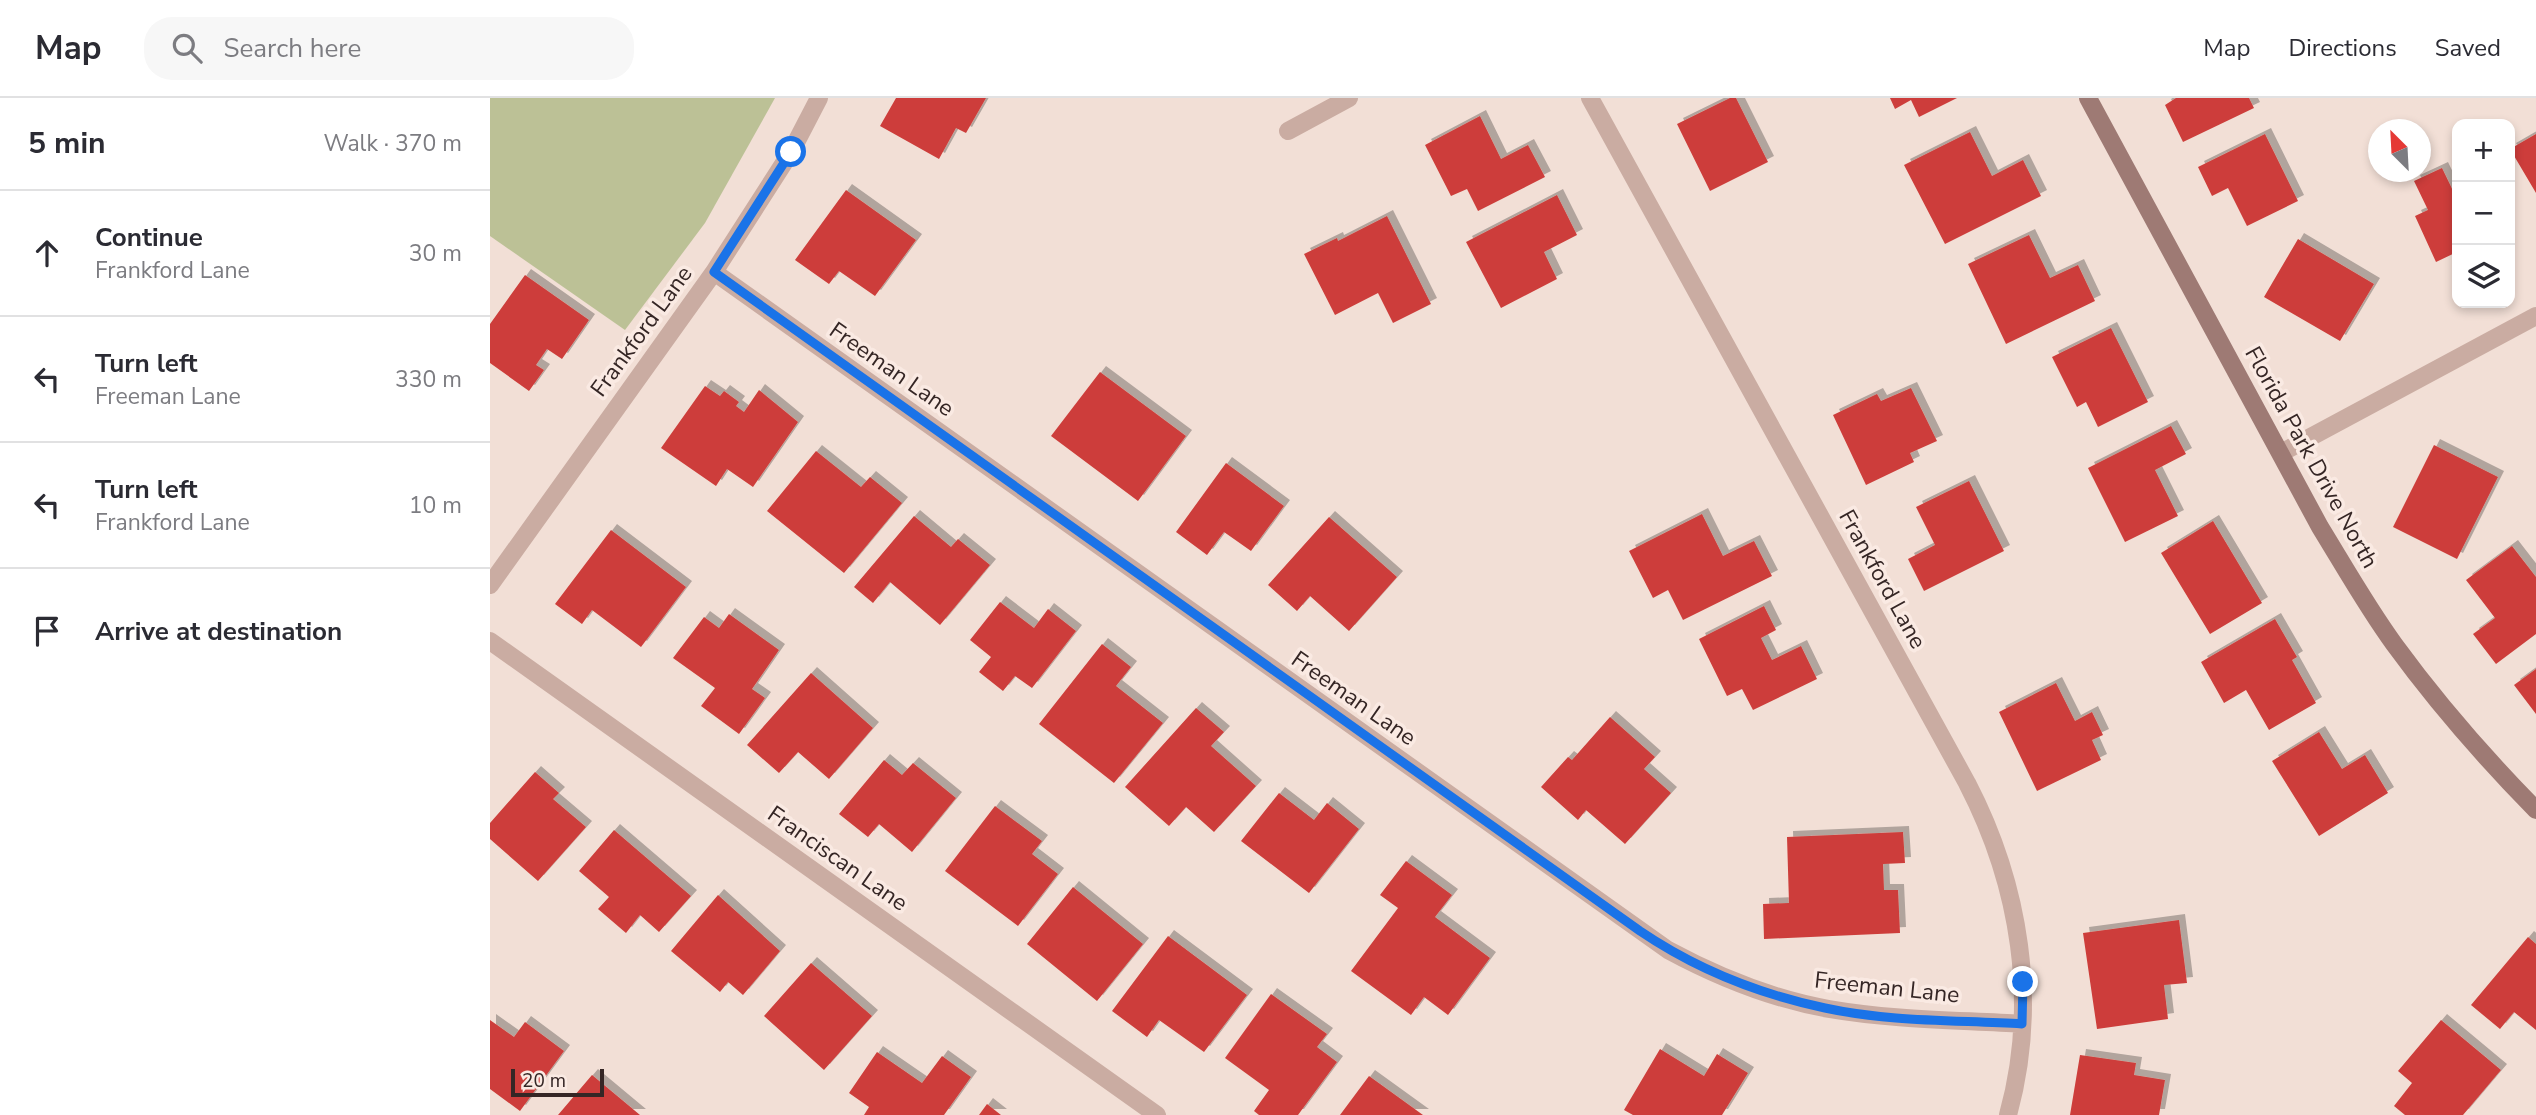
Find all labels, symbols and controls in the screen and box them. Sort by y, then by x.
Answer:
search box [144,17,634,80]
text: Map [35,26,102,71]
icon: search [168,29,206,67]
text: Search here [224,31,361,66]
text: Map [2203,32,2250,64]
text: Directions [2288,32,2397,64]
text: Saved [2435,32,2501,64]
north arrow [2368,119,2431,182]
map controls [2452,119,2515,308]
button: + [2452,119,2515,182]
text: 5 min [28,123,106,164]
text: Walk · 370 m [323,128,462,159]
route start [775,136,806,167]
button: − [2452,182,2515,245]
text: Continue [95,220,203,255]
icon: ahead [28,234,66,272]
text: 30 m [409,238,462,269]
button: layers [2452,245,2515,308]
text: Frankford Lane [95,255,250,286]
street label: Frankford Lane [583,260,699,403]
street label: Freeman Lane [823,315,960,424]
street label: Florida Park Drive North [2238,341,2386,574]
text: Turn left [95,346,198,381]
icon: left [28,360,66,398]
text: 330 m [395,364,462,395]
text: Freeman Lane [95,381,241,412]
text: Turn left [95,472,198,507]
icon: left [28,486,66,524]
text: 10 m [409,490,462,521]
street label: Frankford Lane [1831,504,1934,654]
text: Frankford Lane [95,507,250,538]
icon: arrive [28,612,66,650]
text: Arrive at destination [95,614,342,649]
street label: Freeman Lane [1285,644,1422,753]
street label: Franciscan Lane [761,799,914,918]
street label: Freeman Lane [1813,964,1961,1011]
route end [2007,966,2038,997]
scale bar [511,1066,604,1098]
text: 20 m [522,1068,566,1094]

